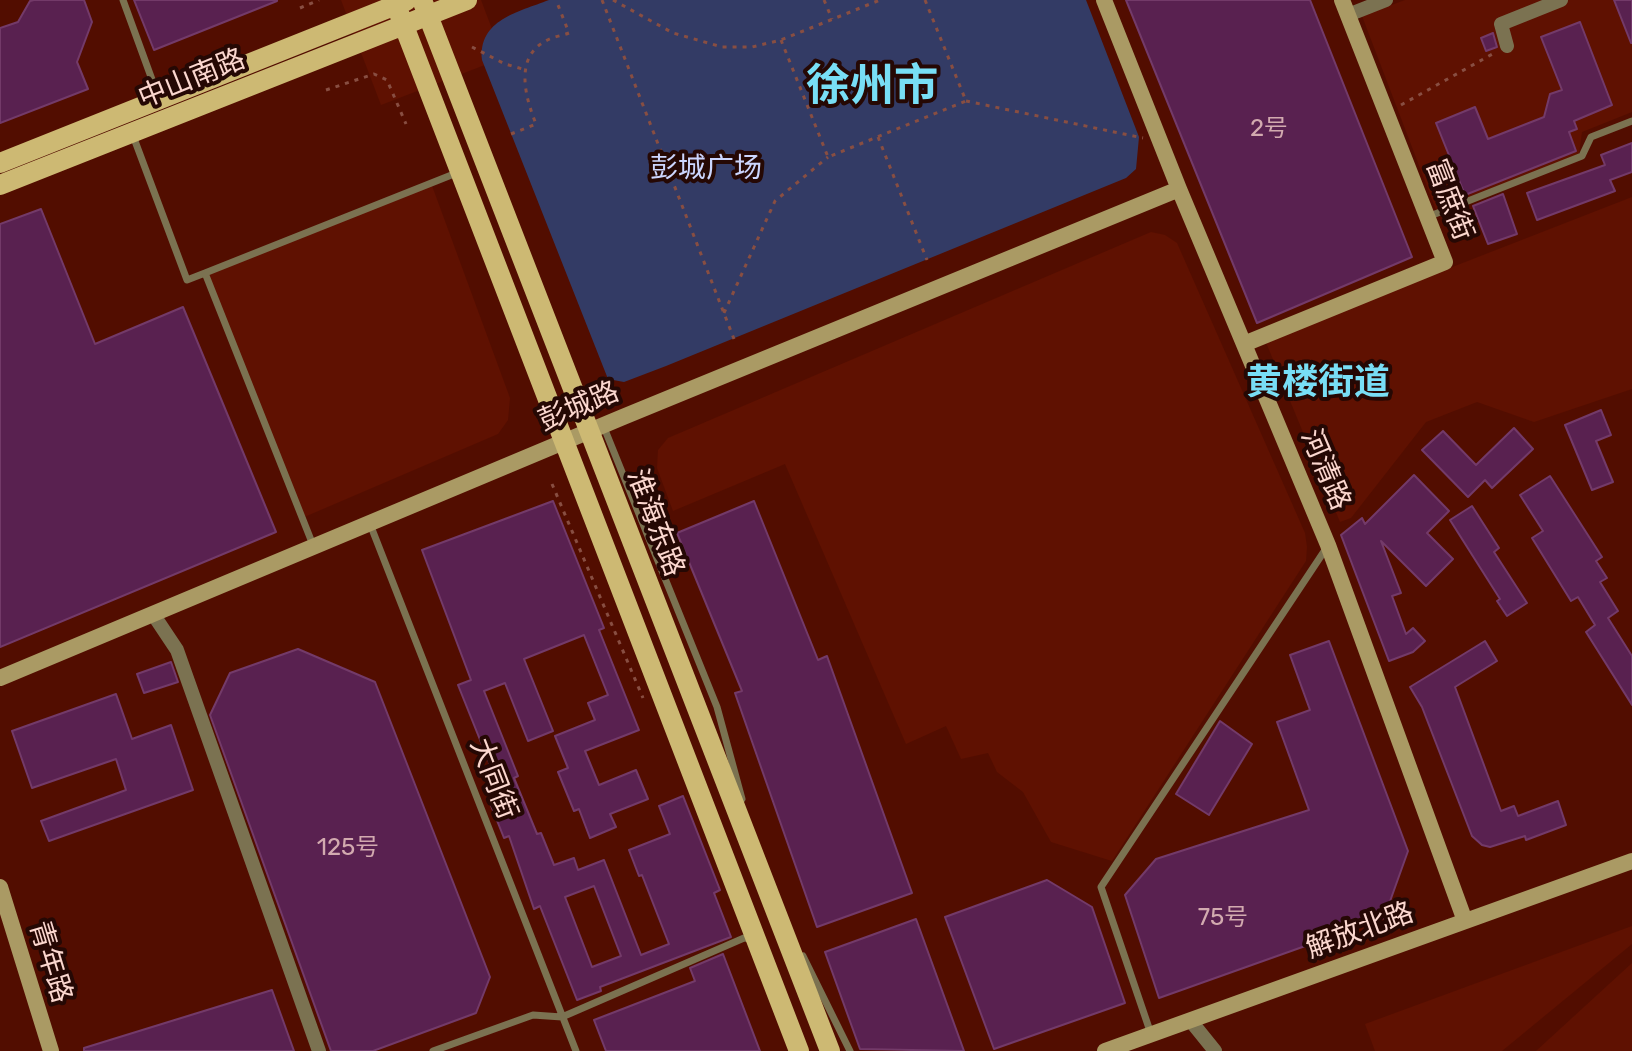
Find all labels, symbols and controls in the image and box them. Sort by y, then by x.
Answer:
street label: 中山南路 [134,42,250,116]
district label: 徐州市 [806,61,938,113]
house number: 2号 [1250,115,1288,143]
park label: 彭城广场 [650,152,762,186]
street label: 富庶街 [1418,155,1480,245]
district label: 黄楼街道 [1246,362,1390,406]
street label: 彭城路 [534,375,624,439]
street label: 河清路 [1293,425,1357,515]
street label: 淮海东路 [619,465,691,581]
street label: 大同街 [462,734,524,824]
house number: 125号 [317,834,379,862]
street label: 解放北路 [1302,896,1418,966]
house number: 75号 [1198,904,1248,932]
street label: 青年路 [22,917,78,1007]

